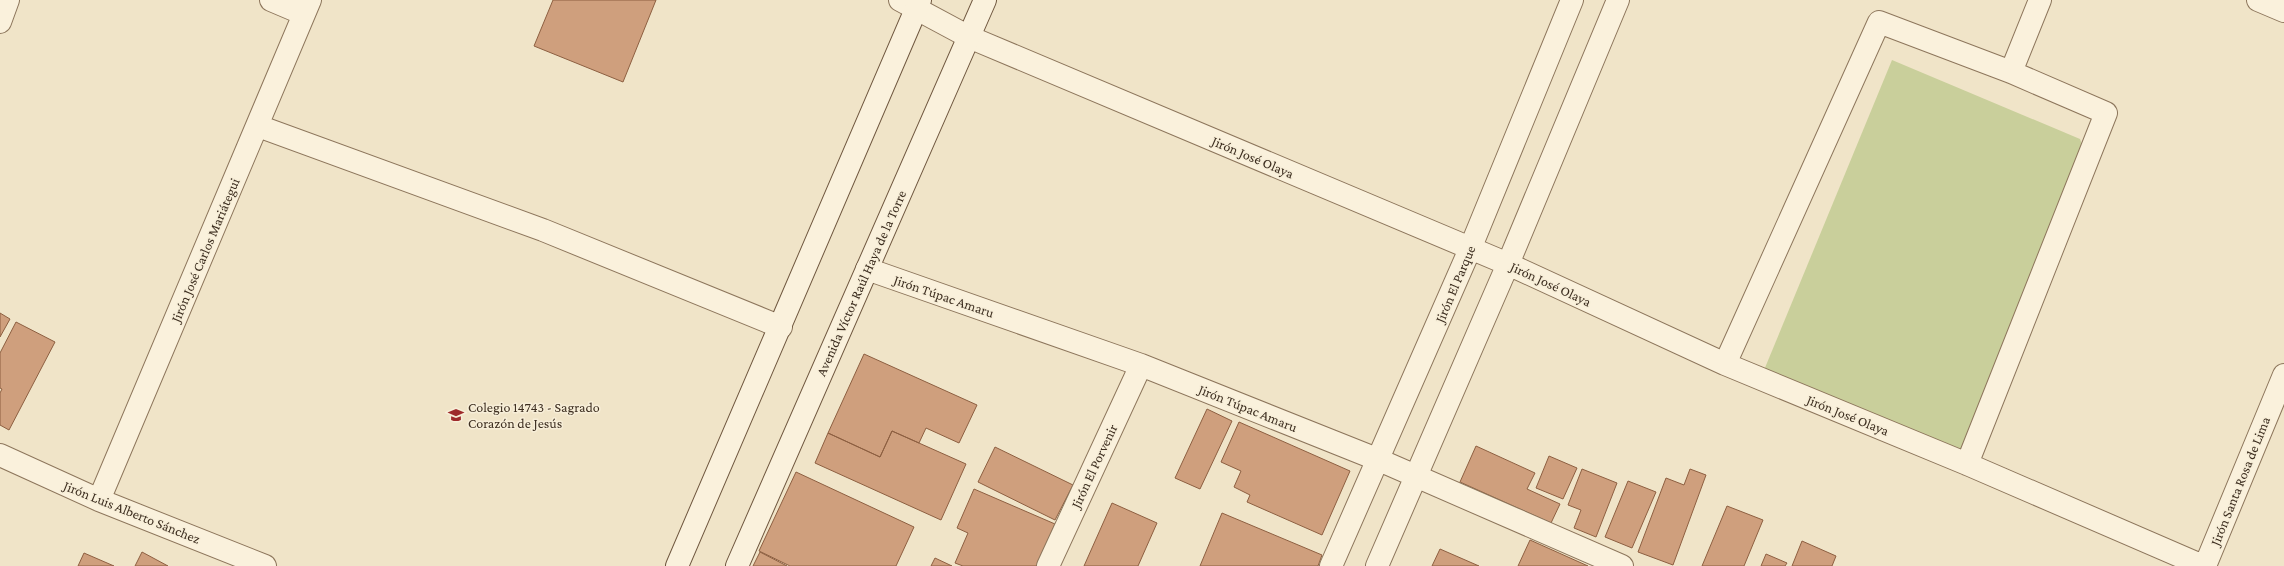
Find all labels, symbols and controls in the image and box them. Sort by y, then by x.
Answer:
street label: Jirón José Olaya [1208,132,1297,182]
street label: Jirón José Carlos Mariátegui [167,175,243,326]
street label: Avenida Víctor Raúl Haya de la Torre [813,188,909,378]
street label: Jirón El Parque [1431,243,1478,327]
street label: Jirón José Olaya [1506,257,1594,310]
street label: Jirón Túpac Amaru [890,271,997,321]
street label: Jirón Túpac Amaru [1194,380,1300,435]
street label: Jirón José Olaya [1803,390,1892,439]
place label: Colegio 14743 - Sagrado Corazón de Jesús [468,399,600,431]
school or university icon: Colegio 14743 - Sagrado Corazón de Jesús [447,406,465,424]
street label: Jirón Santa Rosa de Lima [2206,414,2273,550]
street label: Jirón El Porvenir [1067,421,1120,512]
street label: Jirón Luis Alberto Sánchez [60,477,203,547]

